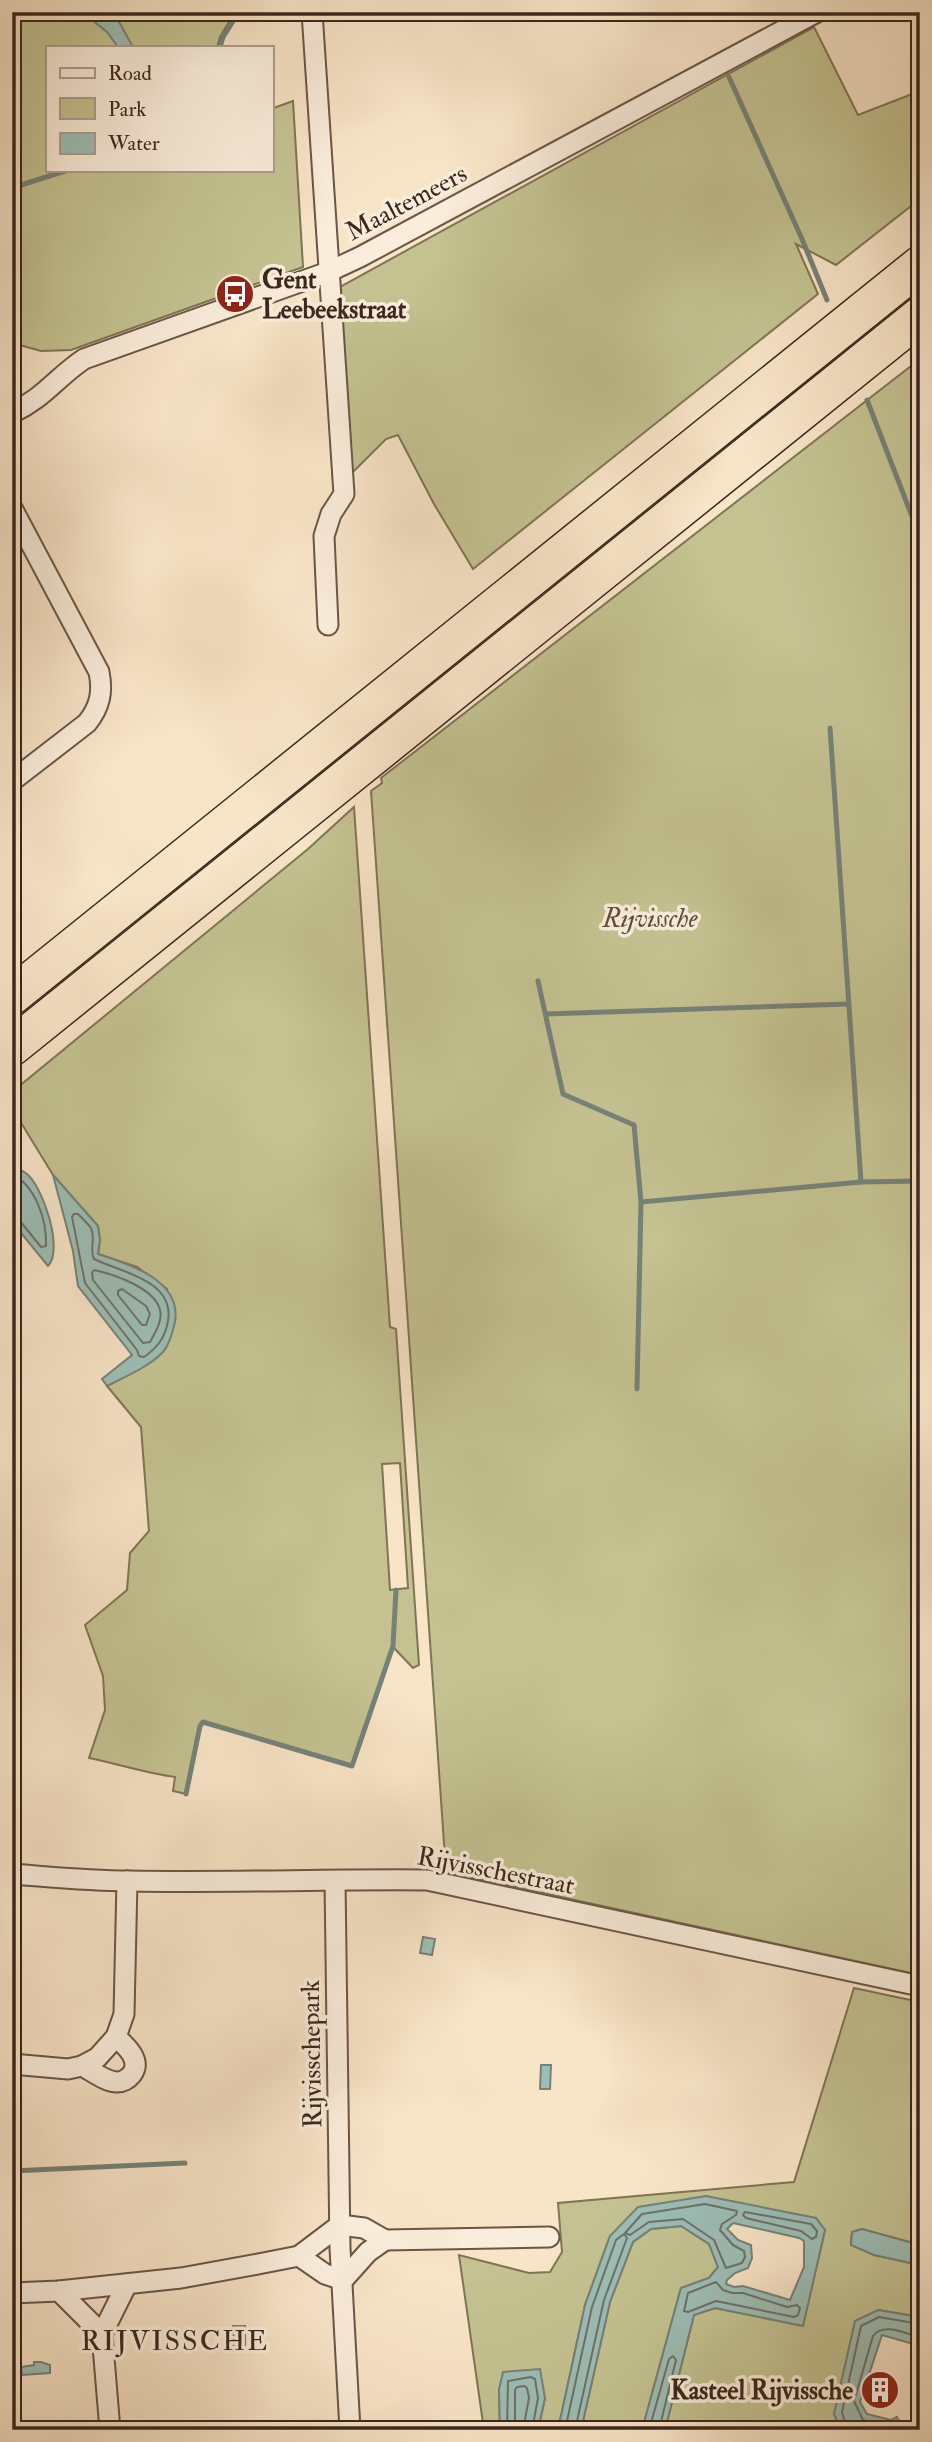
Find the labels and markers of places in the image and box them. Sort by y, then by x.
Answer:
place label: Gent Leebeekstraat [262,264,407,326]
bus stop icon: Gent Leebeekstraat [214,273,256,315]
building icon: Kasteel Rijvissche [859,2369,901,2411]
place label: Kasteel Rijvissche [671,2375,853,2407]

